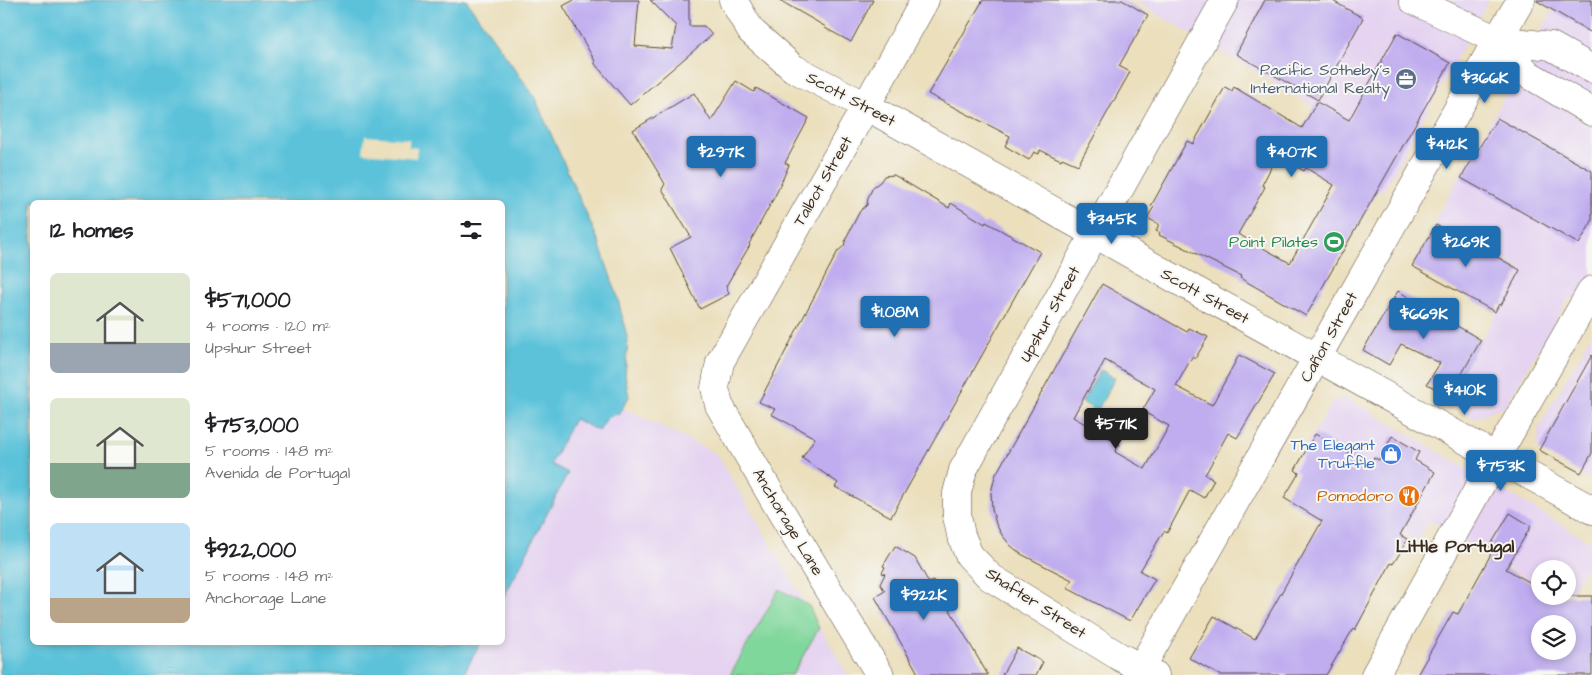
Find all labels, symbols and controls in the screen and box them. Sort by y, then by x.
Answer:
place label: Pacific Sotheby's International Realty [1251,59,1390,100]
pin: $366K [1450,62,1520,104]
street label: Scott Street [803,66,900,132]
office icon: Pacific Sotheby's International Realty [1394,67,1418,91]
text: $366K [1462,67,1508,89]
pin: $412K [1412,128,1482,170]
street label: Talbot Street [788,131,858,230]
text: $412K [1427,133,1467,155]
pin: $297K [686,136,756,178]
pin: $407K [1257,136,1327,178]
text: $297K [698,141,744,163]
text: $407K [1267,141,1317,163]
pin: $345K [1077,202,1147,245]
text: $345K [1088,208,1136,230]
text: 12 homes [50,216,134,245]
icon: filters [457,216,485,244]
pin: $269K [1431,226,1501,268]
sports icon: Point Pilates [1322,230,1346,254]
place label: Point Pilates [1229,231,1318,253]
text: $269K [1443,231,1489,253]
street label: Upshur Street [1015,262,1086,366]
street label: Scott Street [1157,263,1254,330]
text: $571,000 [205,286,291,315]
street label: Cañon Street [1295,287,1363,386]
icon: home [90,293,150,353]
pin: $1.08M [854,296,936,338]
pin: $669K [1389,298,1459,340]
text: $1.08M [872,301,918,323]
text: $669K [1400,303,1448,325]
text: 4 rooms · 120 m² [205,315,331,337]
text: Upshur Street [205,337,312,359]
pin: $410K [1430,374,1500,416]
text: $410K [1444,379,1486,401]
pin: $571K [1081,408,1151,450]
text: $753,000 [205,411,299,440]
text: $571K [1095,413,1137,435]
icon: home [90,418,150,478]
place label: The Elegant Truffle [1291,434,1376,474]
text: 5 rooms · 148 m² [205,440,333,462]
shop icon: The Elegant Truffle [1379,442,1403,466]
pin: $753K [1466,450,1536,492]
text: $753K [1477,455,1525,477]
text: Avenida de Portugal [205,462,350,484]
street label: Anchorage Lane [746,464,829,581]
restaurant icon: Pomodoro [1397,484,1421,508]
place label: Pomodoro [1317,485,1393,507]
district label: Little Portugal [1396,534,1515,560]
text: $922,000 [205,536,296,565]
icon: home [90,543,150,603]
map controls [1531,560,1576,660]
button: locate [1531,560,1576,605]
street label: Shafter Street [982,562,1091,644]
text: 5 rooms · 148 m² [205,565,333,587]
pin: $922K [889,578,959,621]
text: $922K [901,584,947,606]
text: Anchorage Lane [205,587,326,609]
button: layers [1531,615,1576,660]

